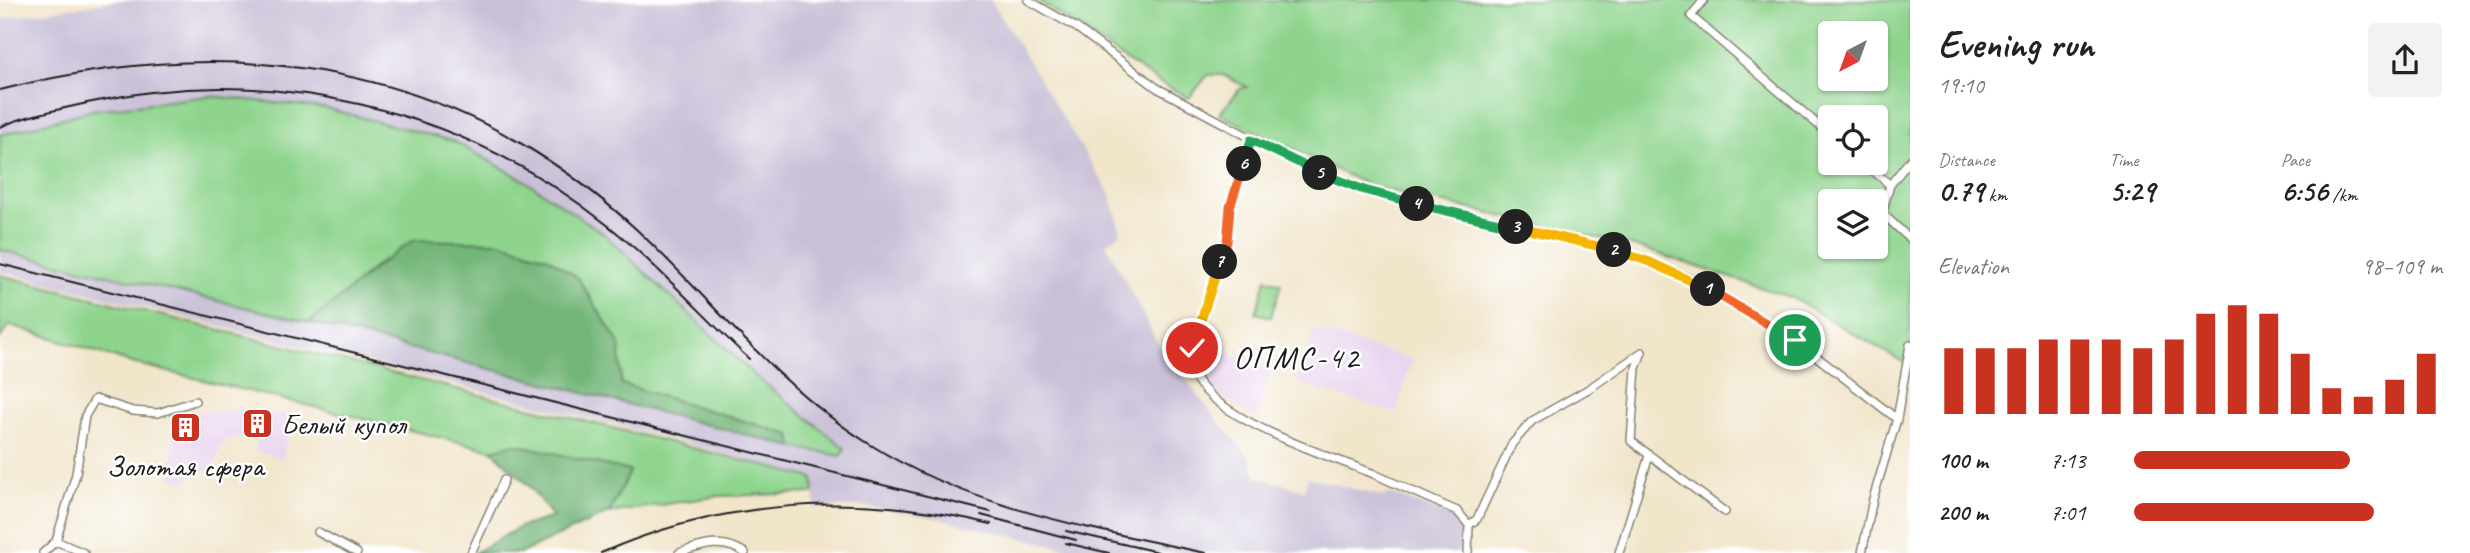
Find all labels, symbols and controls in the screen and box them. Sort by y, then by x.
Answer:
north arrow [1818,21,1888,91]
map controls [1818,21,1888,259]
text: Evening run [1938,21,2094,68]
button: share [2368,23,2442,97]
text: 19:10 [1938,71,1984,100]
button: locate [1818,105,1888,175]
pin: 6 [1226,146,1262,182]
text: Distance [1938,148,1995,172]
text: Time [2109,148,2138,172]
text: Pace [2281,148,2310,172]
text: 6 [1239,151,1248,175]
pin: 5 [1302,156,1338,190]
text: 5 [1315,160,1324,184]
text: 0.79 [1938,172,1984,210]
text: 5:29 [2109,172,2155,210]
text: 6:56 [2281,172,2328,210]
text: km [1984,183,2007,207]
text: /km [2328,183,2357,207]
pin: 4 [1400,186,1434,222]
button: layers [1818,189,1888,259]
text: 4 [1412,191,1421,215]
pin: 3 [1498,210,1534,244]
text: 3 [1511,214,1520,238]
pin: 2 [1596,232,1632,268]
text: 2 [1609,237,1618,261]
pin: 7 [1202,244,1238,280]
text: 7 [1215,249,1224,273]
text: Elevation [1938,252,2009,281]
text: 98–109 m [2362,252,2442,281]
pin: 1 [1690,272,1726,306]
text: 1 [1703,276,1712,300]
pin [1765,310,1825,370]
pin [1162,318,1222,378]
icon: arrive [1776,321,1814,359]
icon: check [1173,329,1211,367]
district label: ОПМС-42 [1234,337,1361,378]
place label: Белый купол [281,405,408,443]
building icon: Белый купол [241,407,275,441]
building icon: Золотая сфера [168,411,202,445]
text: 100 m [1938,446,1988,475]
text: 7:13 [2050,446,2086,475]
place label: Золотая сфера [107,447,266,485]
text: 200 m [1938,498,1988,527]
text: 7:01 [2050,498,2086,527]

